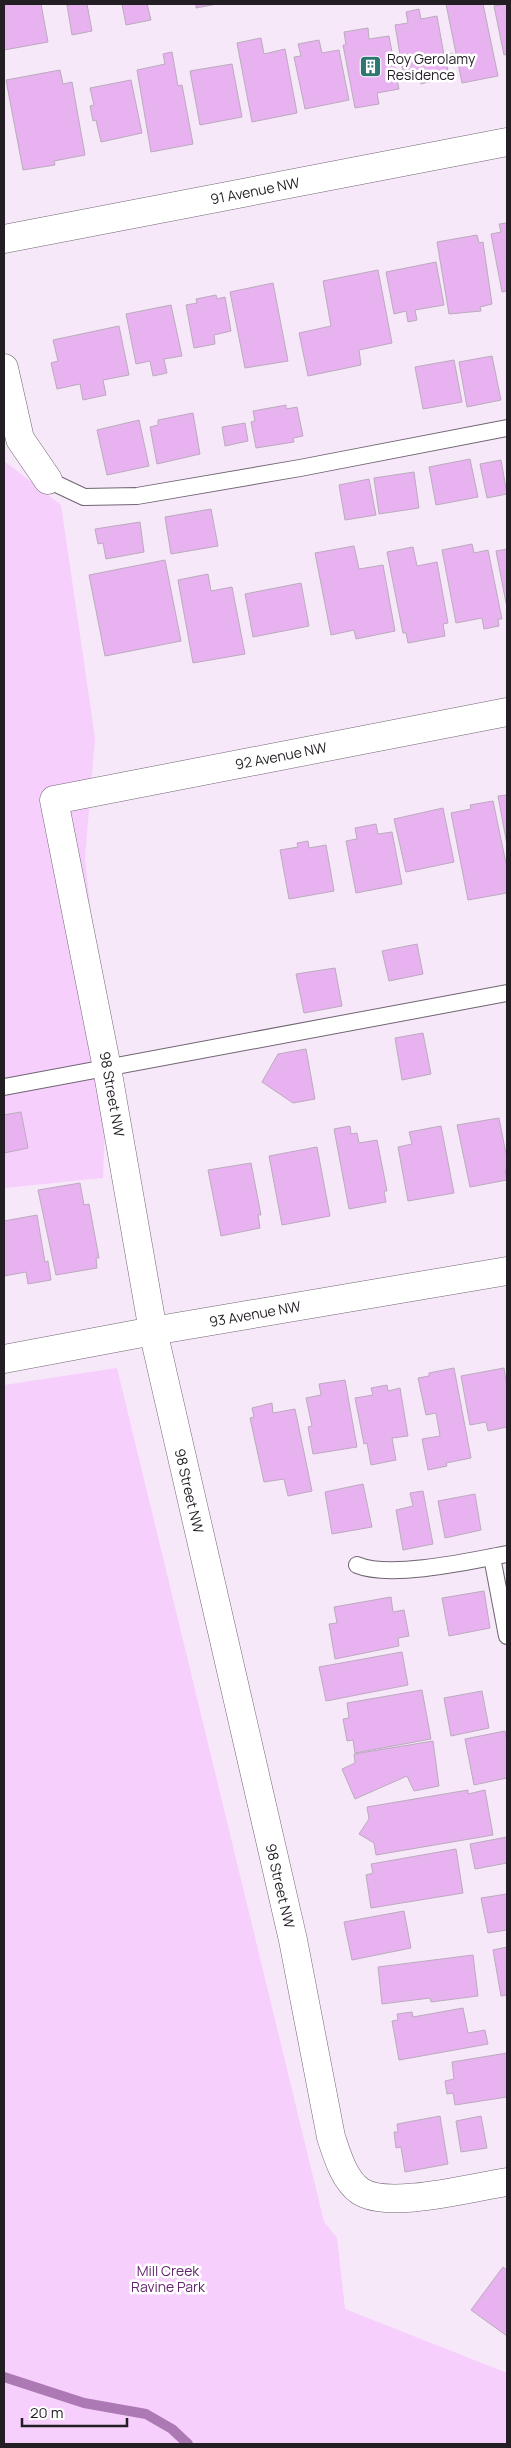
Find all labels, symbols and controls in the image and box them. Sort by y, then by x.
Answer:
place label: Roy Gerolamy Residence [387,49,476,84]
building icon: Roy Gerolamy Residence [359,55,383,79]
street label: 91 Avenue NW [209,173,301,208]
street label: 92 Avenue NW [233,737,328,774]
street label: 98 Street NW [96,1050,129,1138]
street label: 93 Avenue NW [208,1296,302,1331]
street label: 98 Street NW [171,1447,208,1535]
street label: 98 Street NW [262,1842,299,1930]
park label: Mill Creek Ravine Park [131,2261,206,2296]
scale bar [22,2396,128,2428]
text: 20 m [30,2402,63,2423]

